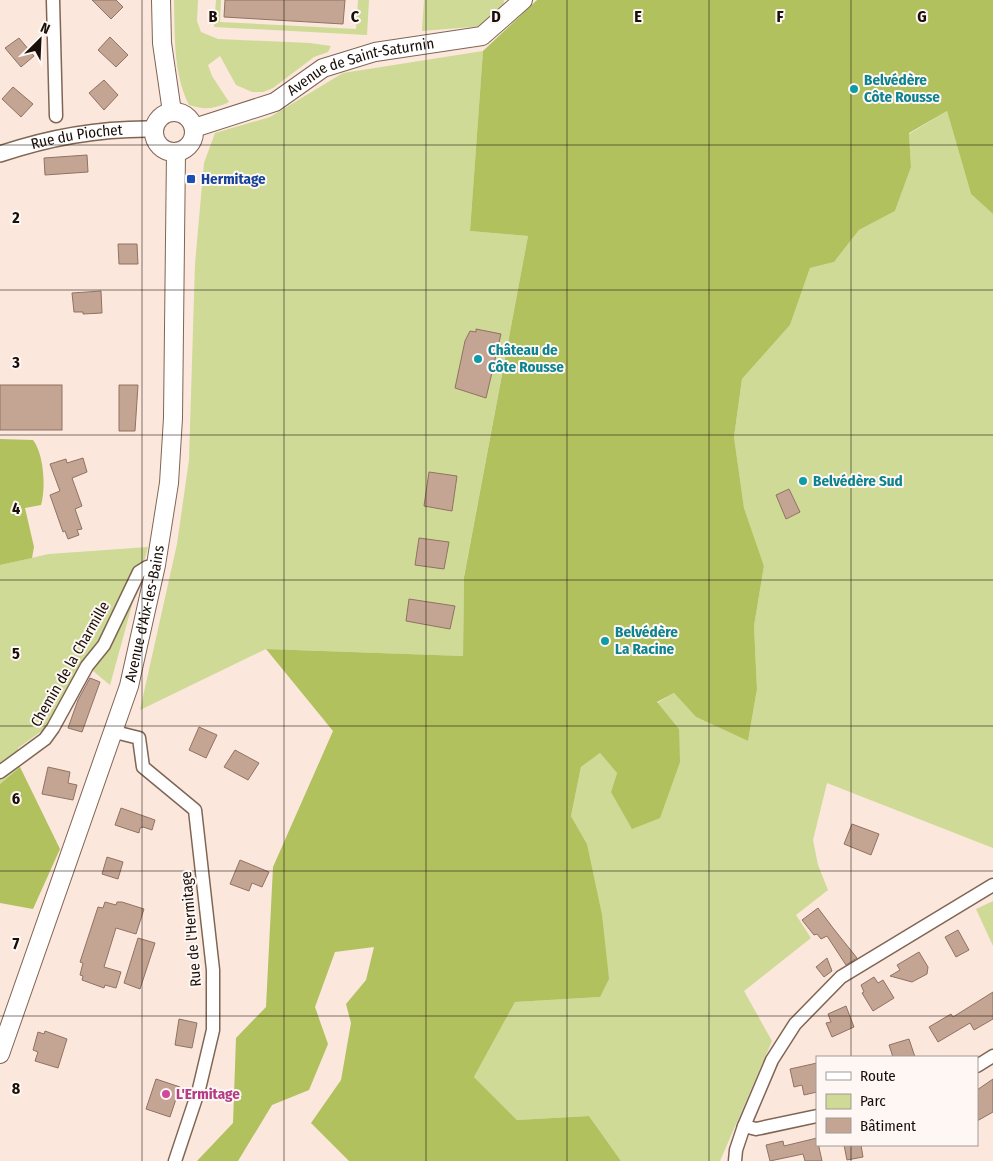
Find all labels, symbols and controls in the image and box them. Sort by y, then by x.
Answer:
text: B [209,7,218,26]
text: C [351,7,360,26]
text: D [491,7,501,26]
text: E [634,7,642,26]
text: F [776,7,784,26]
text: G [917,7,927,26]
north arrow [15,15,65,65]
text: N [38,19,52,38]
street label: Avenue de Saint-Saturnin [284,34,435,100]
place label: Belvédère Côte Rousse [864,71,940,106]
marker: Belvédère Côte Rousse [848,83,860,95]
street label: Rue du Piochet [29,121,123,153]
place label: Hermitage [201,170,266,188]
marker: Hermitage [185,173,197,185]
text: 2 [11,208,20,227]
place label: Château de Côte Rousse [488,341,564,376]
text: 3 [11,353,20,372]
marker: Château de Côte Rousse [472,353,484,365]
place label: Belvédère Sud [813,472,903,490]
marker: Belvédère Sud [797,475,809,487]
text: 4 [12,499,20,518]
street label: Avenue d'Aix-les-Bains [121,544,168,684]
street label: Chemin de la Charmille [27,598,113,730]
place label: Belvédère La Racine [615,623,678,658]
marker: Belvédère La Racine [599,635,611,647]
text: 5 [12,644,20,663]
text: 6 [12,789,20,808]
street label: Rue de l'Hermitage [177,870,205,988]
text: 7 [13,934,20,953]
legend [816,1056,978,1146]
text: Route [860,1067,896,1085]
text: 8 [12,1079,21,1098]
place label: L'Ermitage [176,1085,240,1103]
marker: L'Ermitage [160,1088,172,1100]
text: Parc [860,1092,886,1110]
text: Bâtiment [860,1117,916,1135]

